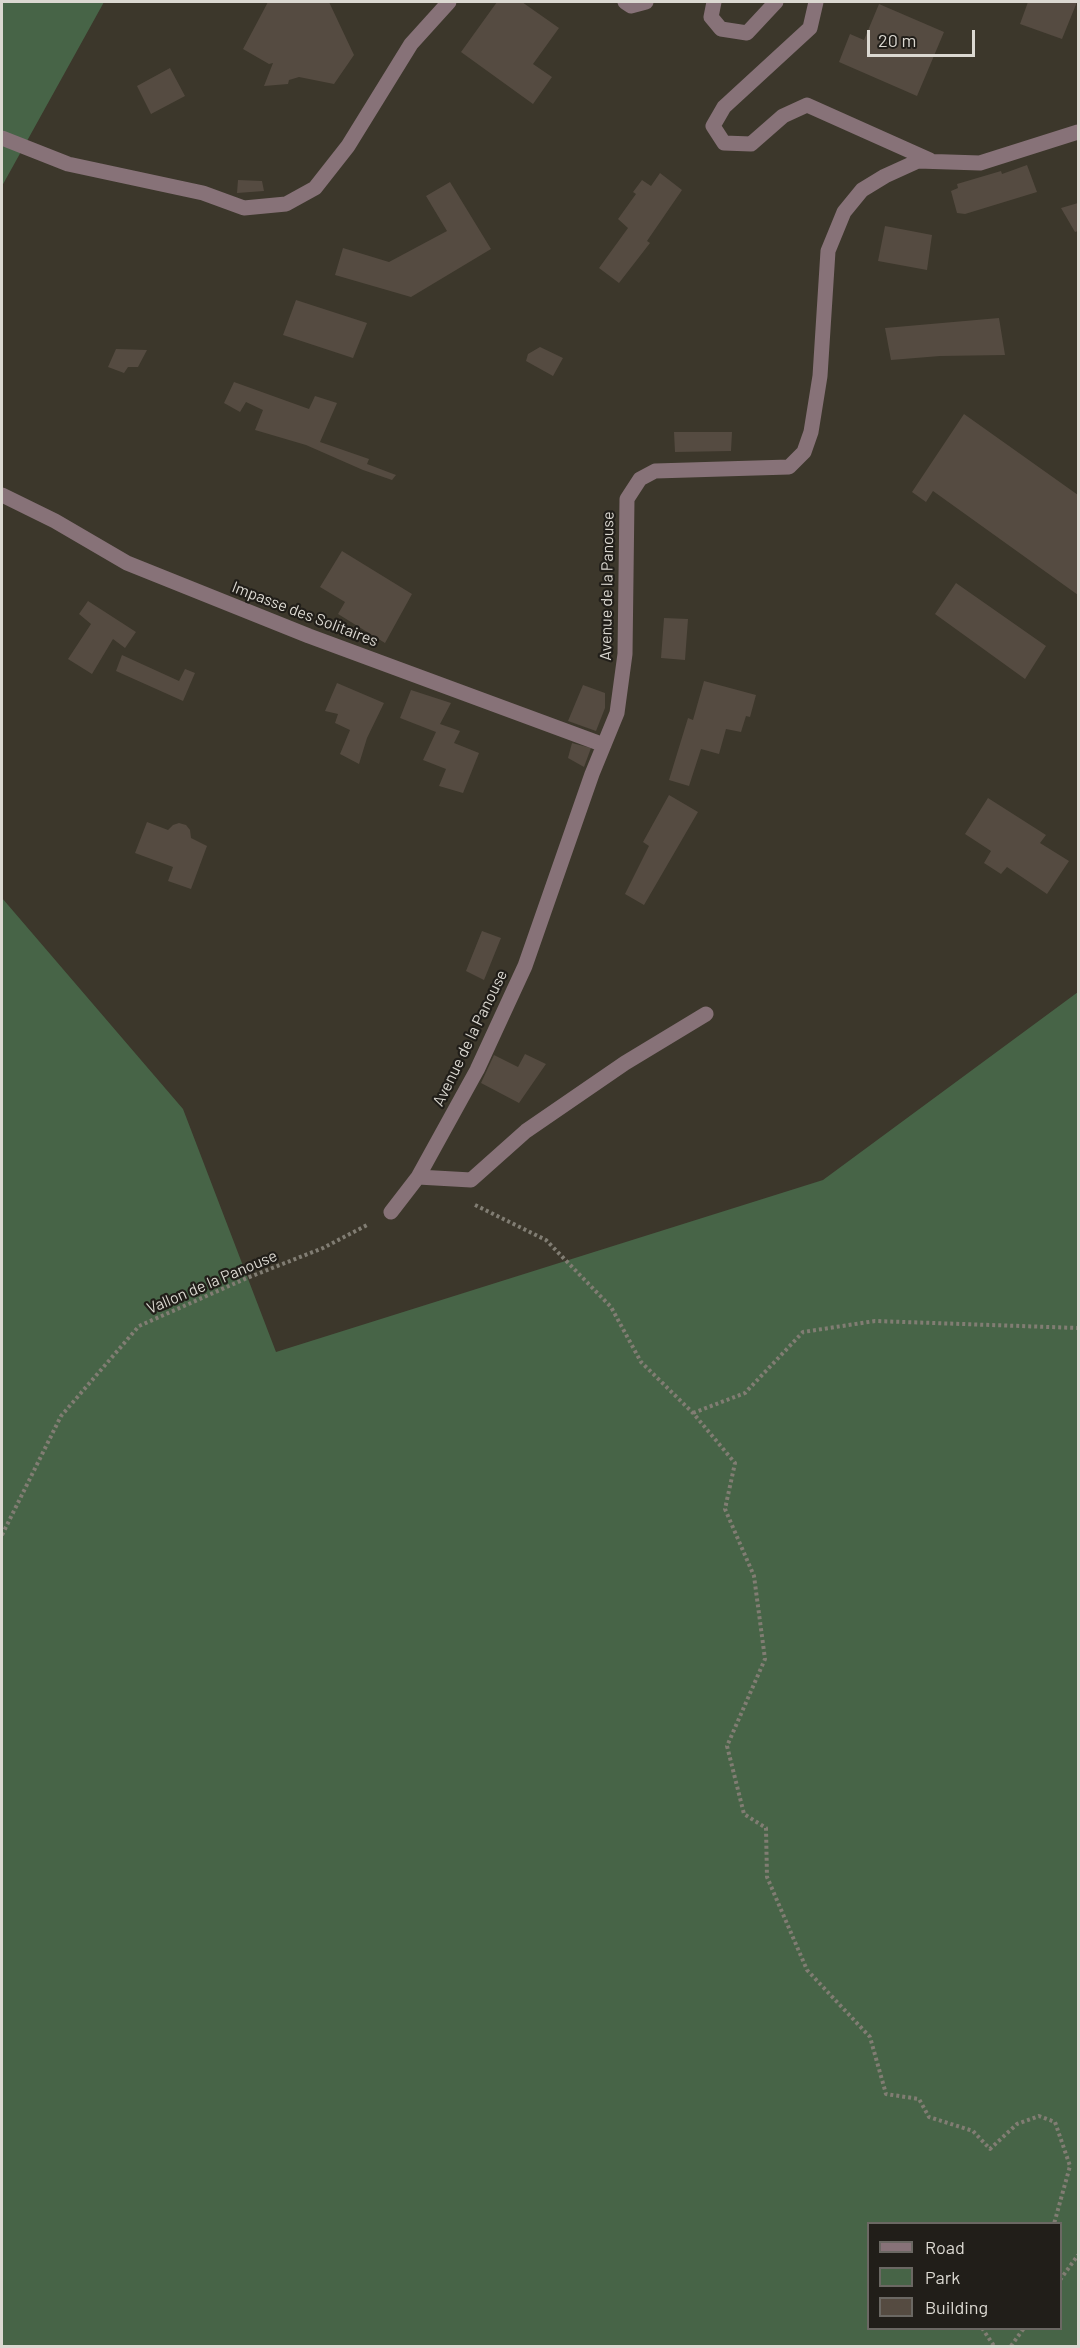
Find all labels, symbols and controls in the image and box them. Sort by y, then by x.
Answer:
scale bar [870,18,978,56]
text: 20 m [878,29,916,51]
street label: Avenue de la Panouse [596,511,618,661]
street label: Impasse des Solitaires [229,577,381,651]
street label: Avenue de la Panouse [429,967,511,1109]
street label: Vallon de la Panouse [144,1246,280,1318]
legend [867,2222,1062,2330]
text: Road [925,2236,965,2258]
text: Park [925,2266,960,2288]
text: Building [925,2296,988,2318]

